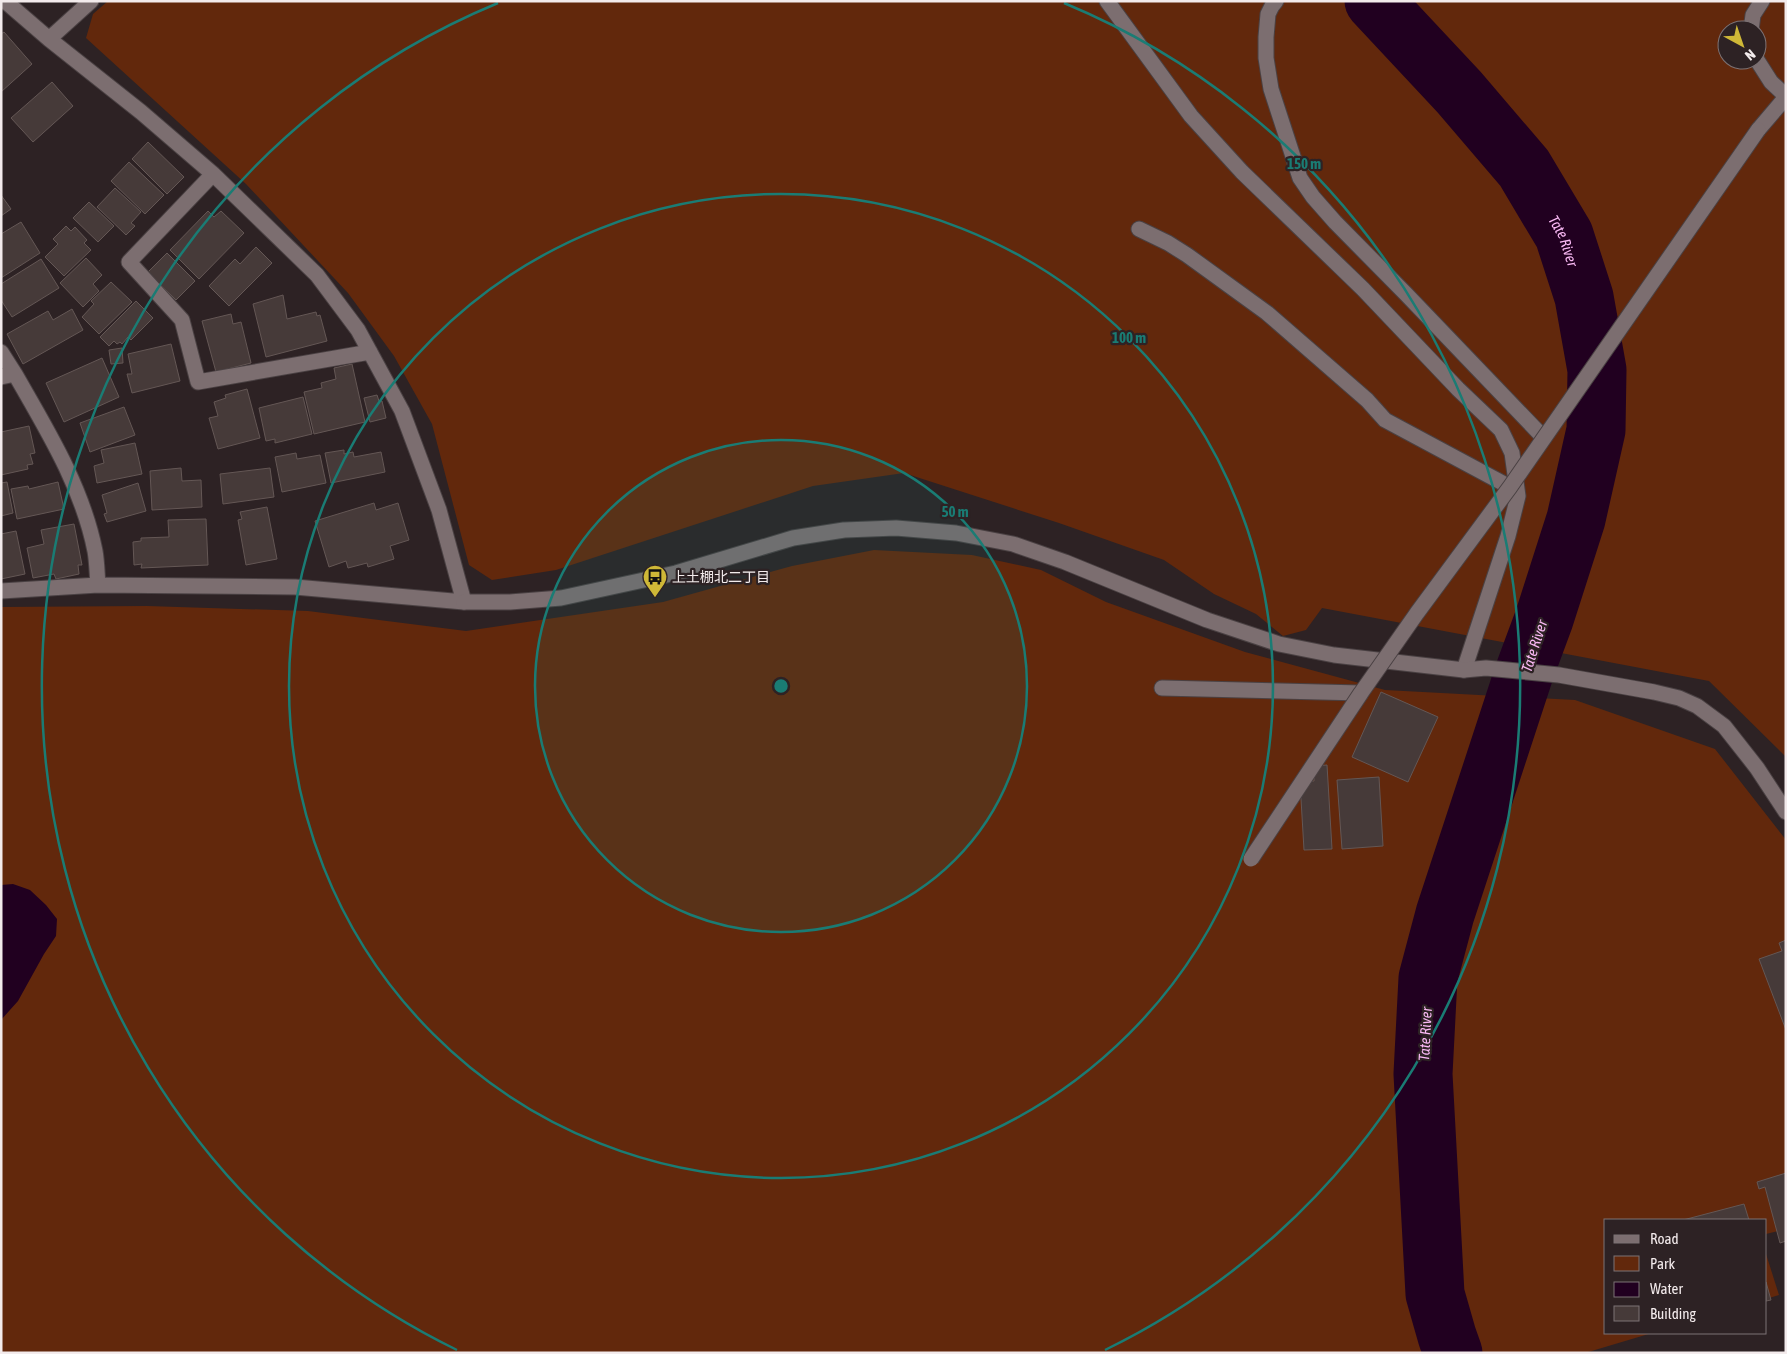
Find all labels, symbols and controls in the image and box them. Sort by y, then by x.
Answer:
north arrow [1717,20,1767,70]
text: N [1742,46,1759,64]
text: 150 m [1287,155,1321,172]
water label: Tate River [1546,212,1582,269]
text: 100 m [1112,329,1146,346]
text: 50 m [942,503,969,520]
bus stop icon: 上土棚北二丁目 [642,564,668,598]
place label: 上土棚北二丁目 [672,569,770,585]
water label: Tate River [1518,617,1551,674]
centre of rings [772,677,790,695]
water label: Tate River [1415,1006,1435,1061]
legend [1604,1219,1767,1334]
text: Road [1650,1230,1679,1247]
text: Park [1650,1255,1675,1272]
text: Water [1650,1280,1683,1297]
text: Building [1650,1305,1696,1322]

